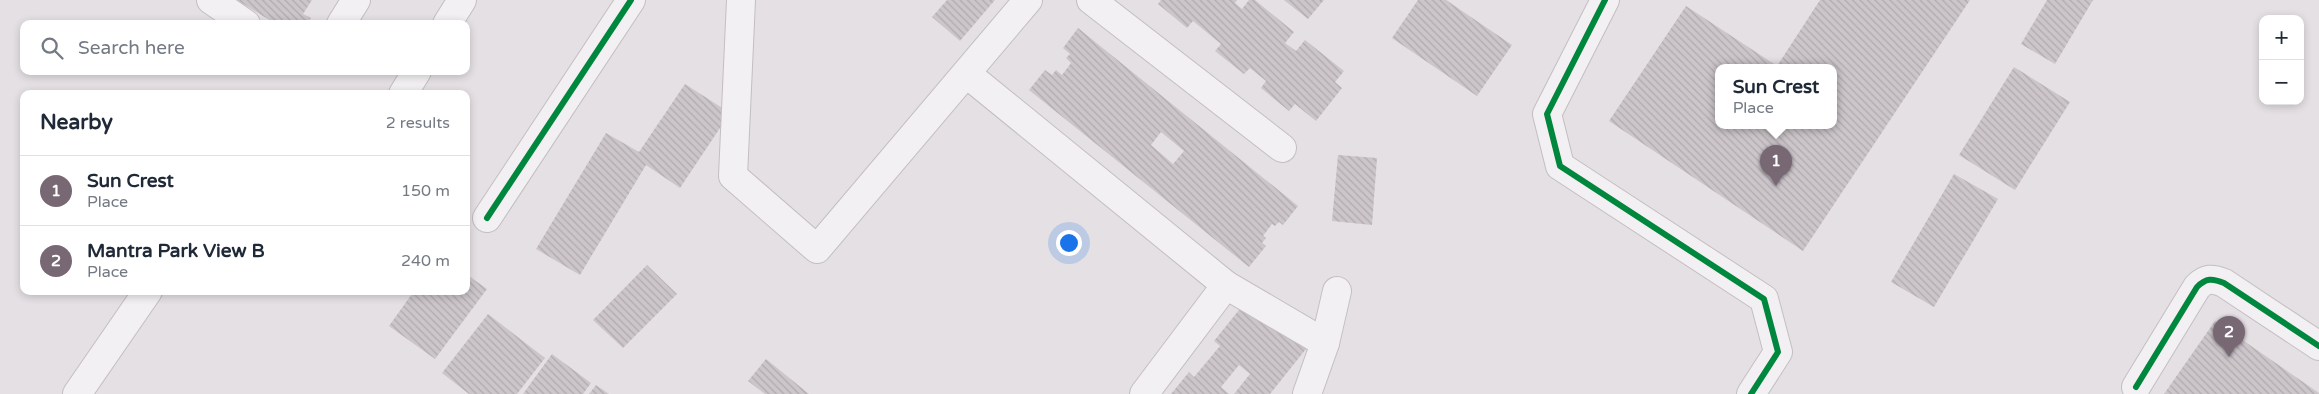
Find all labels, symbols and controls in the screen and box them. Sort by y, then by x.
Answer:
map controls [2259,15,2304,105]
button: + [2259,15,2304,60]
search box [20,20,470,75]
icon: search [38,34,66,62]
text: Search here [78,37,185,59]
button: − [2259,60,2304,105]
popup [1715,64,1837,129]
text: Sun Crest [1733,76,1819,98]
text: Place [1733,98,1774,118]
text: Nearby [40,110,113,135]
text: 2 results [386,113,450,133]
pin: 1 [1760,145,1792,186]
text: Sun Crest [87,170,174,192]
text: 1 [51,181,61,201]
text: 150 m [401,181,450,201]
text: Place [87,192,128,212]
your location [1056,230,1082,256]
text: Mantra Park View B [87,240,265,262]
text: 2 [51,251,61,271]
text: 240 m [401,251,450,271]
text: Place [87,262,128,282]
pin: 2 [2213,316,2245,357]

